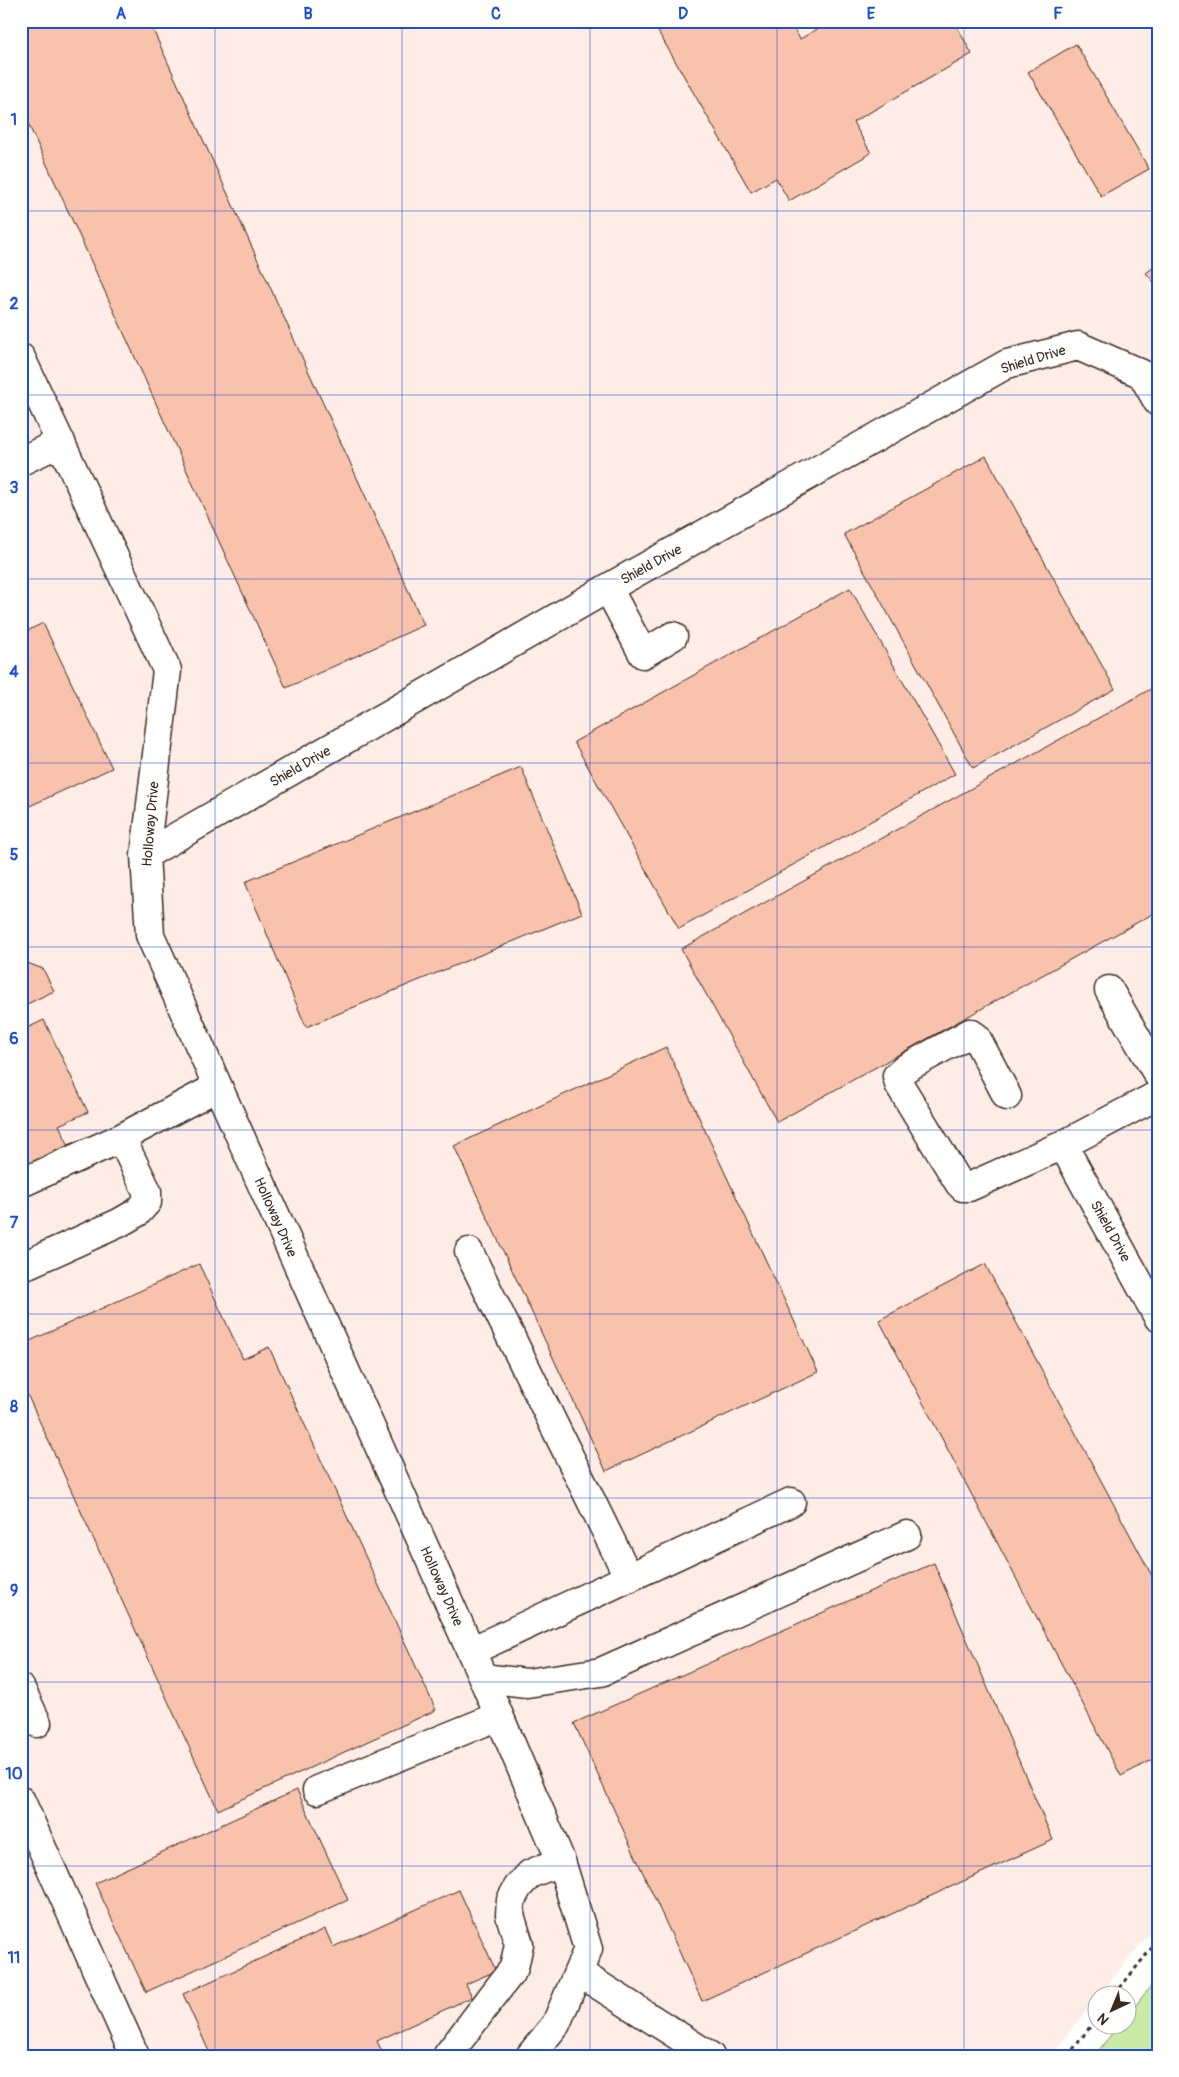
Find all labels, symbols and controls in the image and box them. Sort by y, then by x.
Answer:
text: A [116,4,127,24]
text: B [303,4,313,24]
text: C [491,4,501,24]
text: D [678,4,688,24]
text: E [867,4,876,24]
text: F [1053,4,1063,24]
text: 1 [11,110,17,130]
text: 2 [10,294,19,314]
street label: Shield Drive [998,341,1068,377]
text: 3 [10,478,19,498]
street label: Shield Drive [618,541,685,588]
text: 4 [9,662,19,682]
street label: Shield Drive [267,742,334,791]
street label: Holloway Drive [138,781,163,867]
text: 5 [10,845,19,865]
text: 6 [9,1029,19,1049]
street label: Holloway Drive [250,1175,301,1260]
street label: Shield Drive [1087,1198,1134,1265]
text: 7 [10,1213,19,1233]
text: 8 [10,1397,18,1417]
street label: Holloway Drive [416,1544,467,1629]
text: 9 [10,1581,18,1601]
text: 10 [5,1764,23,1784]
text: 11 [8,1948,20,1968]
north arrow [1086,1984,1136,2034]
text: N [1094,2010,1113,2028]

